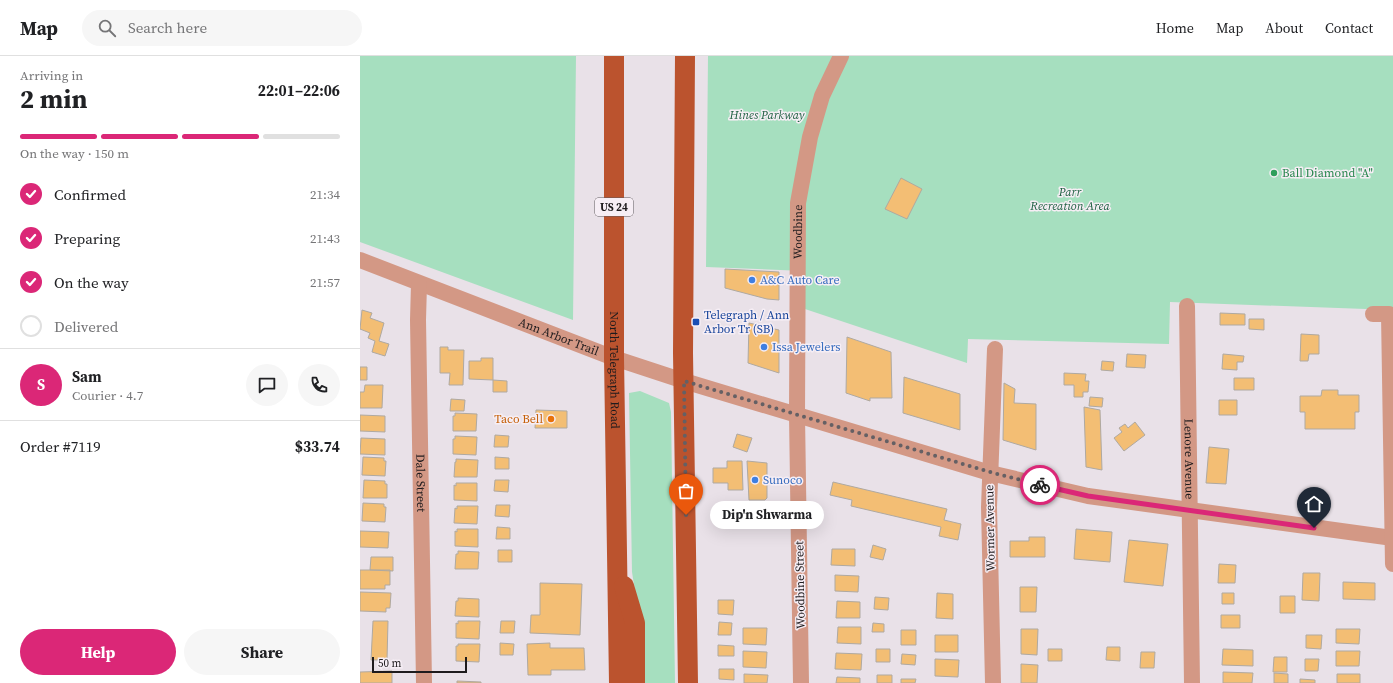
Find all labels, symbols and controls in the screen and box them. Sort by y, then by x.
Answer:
search box [82,10,362,46]
text: Map [20,15,58,41]
icon: search [96,17,118,39]
text: Search here [128,17,207,38]
text: Home [1156,18,1194,38]
text: Map [1216,18,1243,38]
text: About [1265,18,1303,38]
text: Contact [1325,18,1373,38]
text: Arriving in [20,67,83,84]
text: 22:01–22:06 [258,80,340,101]
text: 2 min [20,81,87,117]
park label: Hines Parkway [729,107,805,123]
text: On the way · 150 m [20,145,129,162]
place label: Ball Diamond "A" [1282,165,1373,181]
marker: Ball Diamond "A" [1269,168,1279,178]
icon: check [20,183,42,205]
text: Confirmed [54,184,126,205]
park label: Parr Recreation Area [1029,184,1110,214]
text: 21:34 [310,186,340,203]
road number: US 24 [595,198,633,216]
street label: Woodbine [790,205,806,259]
icon: check [20,227,42,249]
text: Preparing [54,228,120,249]
text: 21:43 [310,230,340,247]
icon: check [20,271,42,293]
text: On the way [54,272,129,293]
place label: A&C Auto Care [760,272,840,288]
text: 21:57 [310,274,340,291]
marker: A&C Auto Care [747,275,757,285]
place label: Telegraph / Ann Arbor Tr (SB) [704,307,789,337]
street label: North Telegraph Road [606,311,623,429]
street label: Ann Arbor Trail [516,314,601,360]
text: Delivered [54,316,118,337]
marker: Telegraph / Ann Arbor Tr (SB) [691,317,701,327]
place label: Issa Jewelers [772,339,841,355]
marker: Issa Jewelers [759,342,769,352]
button: chat [246,364,288,406]
button: phone [298,364,340,406]
text: Sam [72,366,102,387]
text: S [37,374,45,395]
text: Courier · 4.7 [72,387,143,404]
place label: Taco Bell [494,411,543,427]
marker: Taco Bell [546,414,556,424]
street label: Lenore Avenue [1180,419,1198,499]
text: Order #7119 [20,436,101,457]
text: $33.74 [295,436,340,457]
street label: Dale Street [412,454,429,512]
courier [1020,465,1060,505]
place label: Sunoco [763,472,803,488]
pin [669,474,703,515]
icon: bike [1029,474,1051,496]
marker: Sunoco [750,475,760,485]
icon: bag [675,480,697,502]
street label: Wormer Avenue [981,485,999,571]
pin [1297,487,1331,528]
icon: home [1303,493,1325,515]
callout: Dip'n Shwarma [710,501,824,529]
text: Dip'n Shwarma [722,506,812,523]
street label: Woodbine Street [791,541,809,629]
button: Help [20,629,176,675]
button: Share [184,629,340,675]
scale bar [372,655,467,674]
text: 50 m [378,656,401,671]

